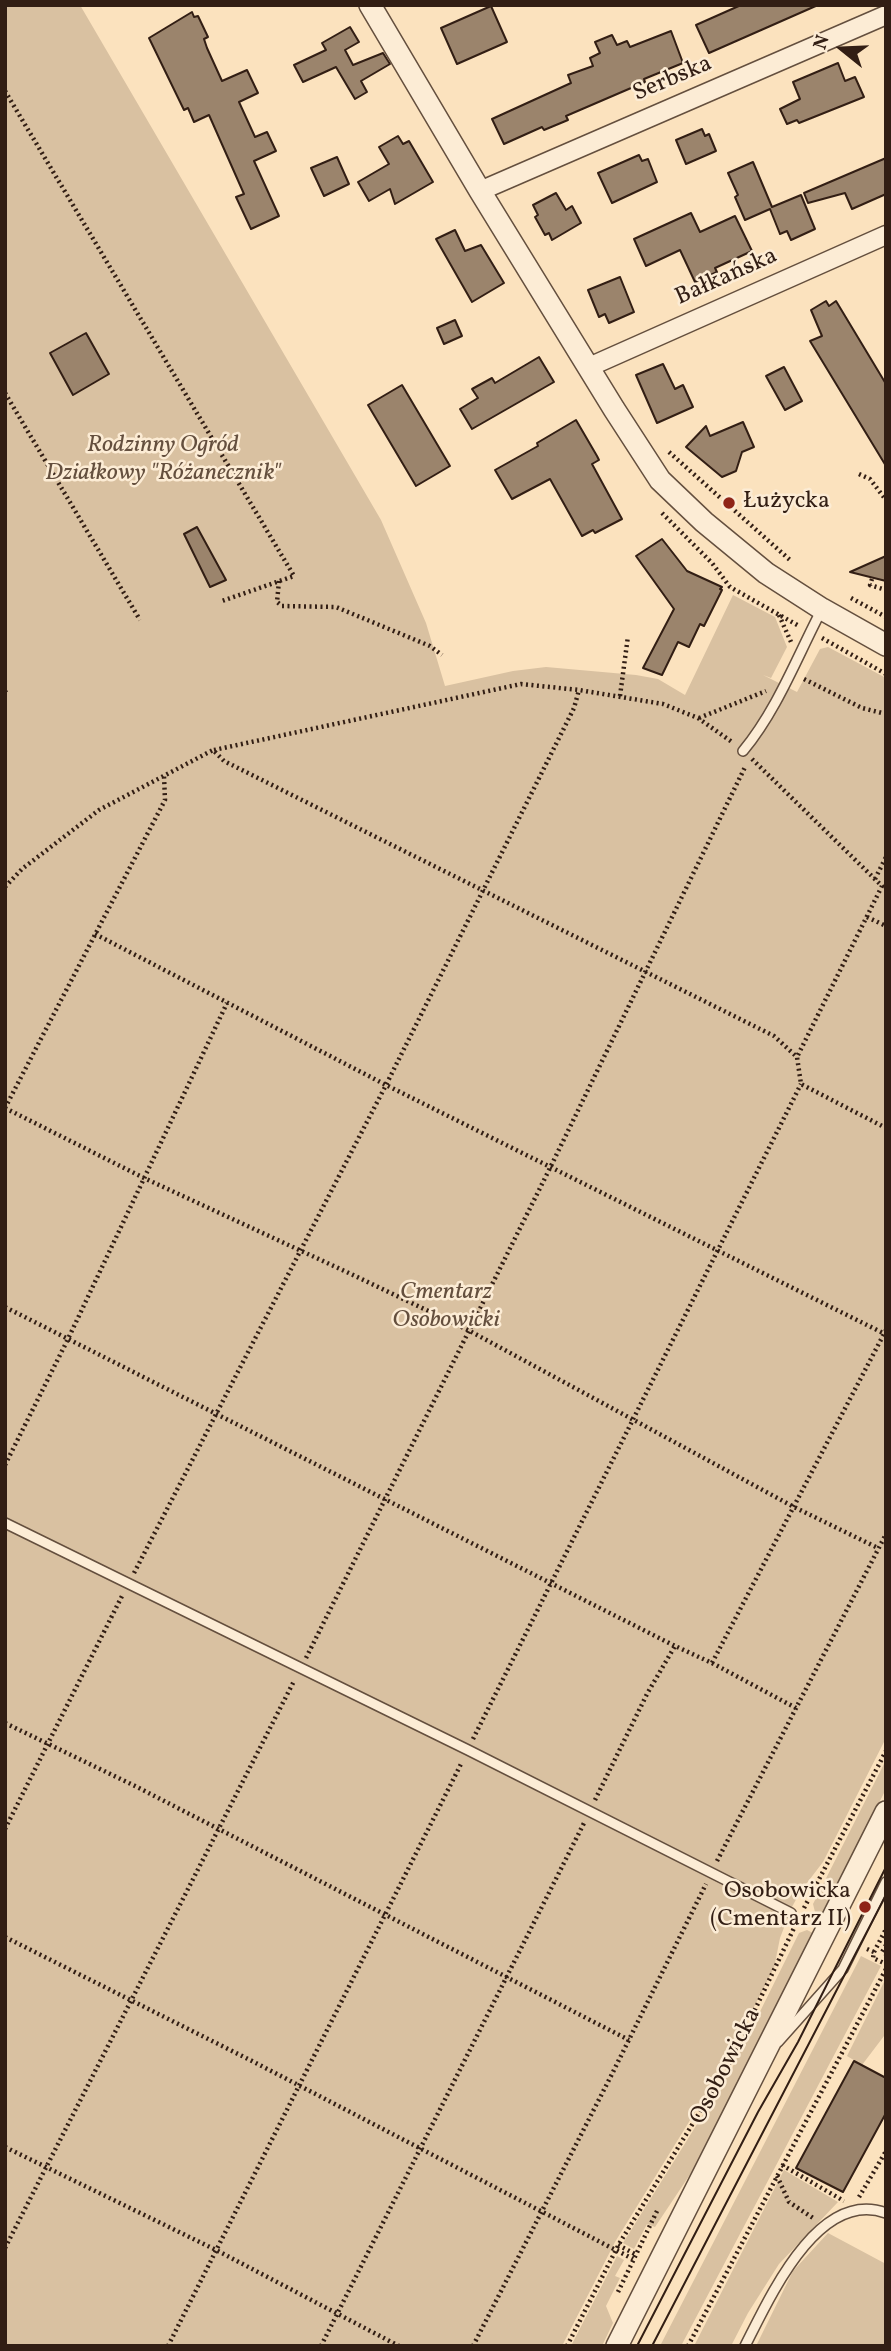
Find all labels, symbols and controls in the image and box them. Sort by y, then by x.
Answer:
north arrow [807,14,877,84]
text: N [808,32,837,53]
street label: Serbska [629,51,717,109]
street label: Bałkańska [671,243,783,313]
park label: Rodzinny Ogród Działkowy "Różanecznik" [45,433,281,489]
place label: Łużycka [743,489,830,517]
marker: Łużycka [721,495,737,511]
park label: Cmentarz Osobowicki [392,1280,500,1336]
place label: Osobowicka (Cmentarz II) [710,1879,851,1935]
marker: Osobowicka (Cmentarz II) [857,1899,873,1915]
street label: Osobowicka [685,2004,769,2130]

